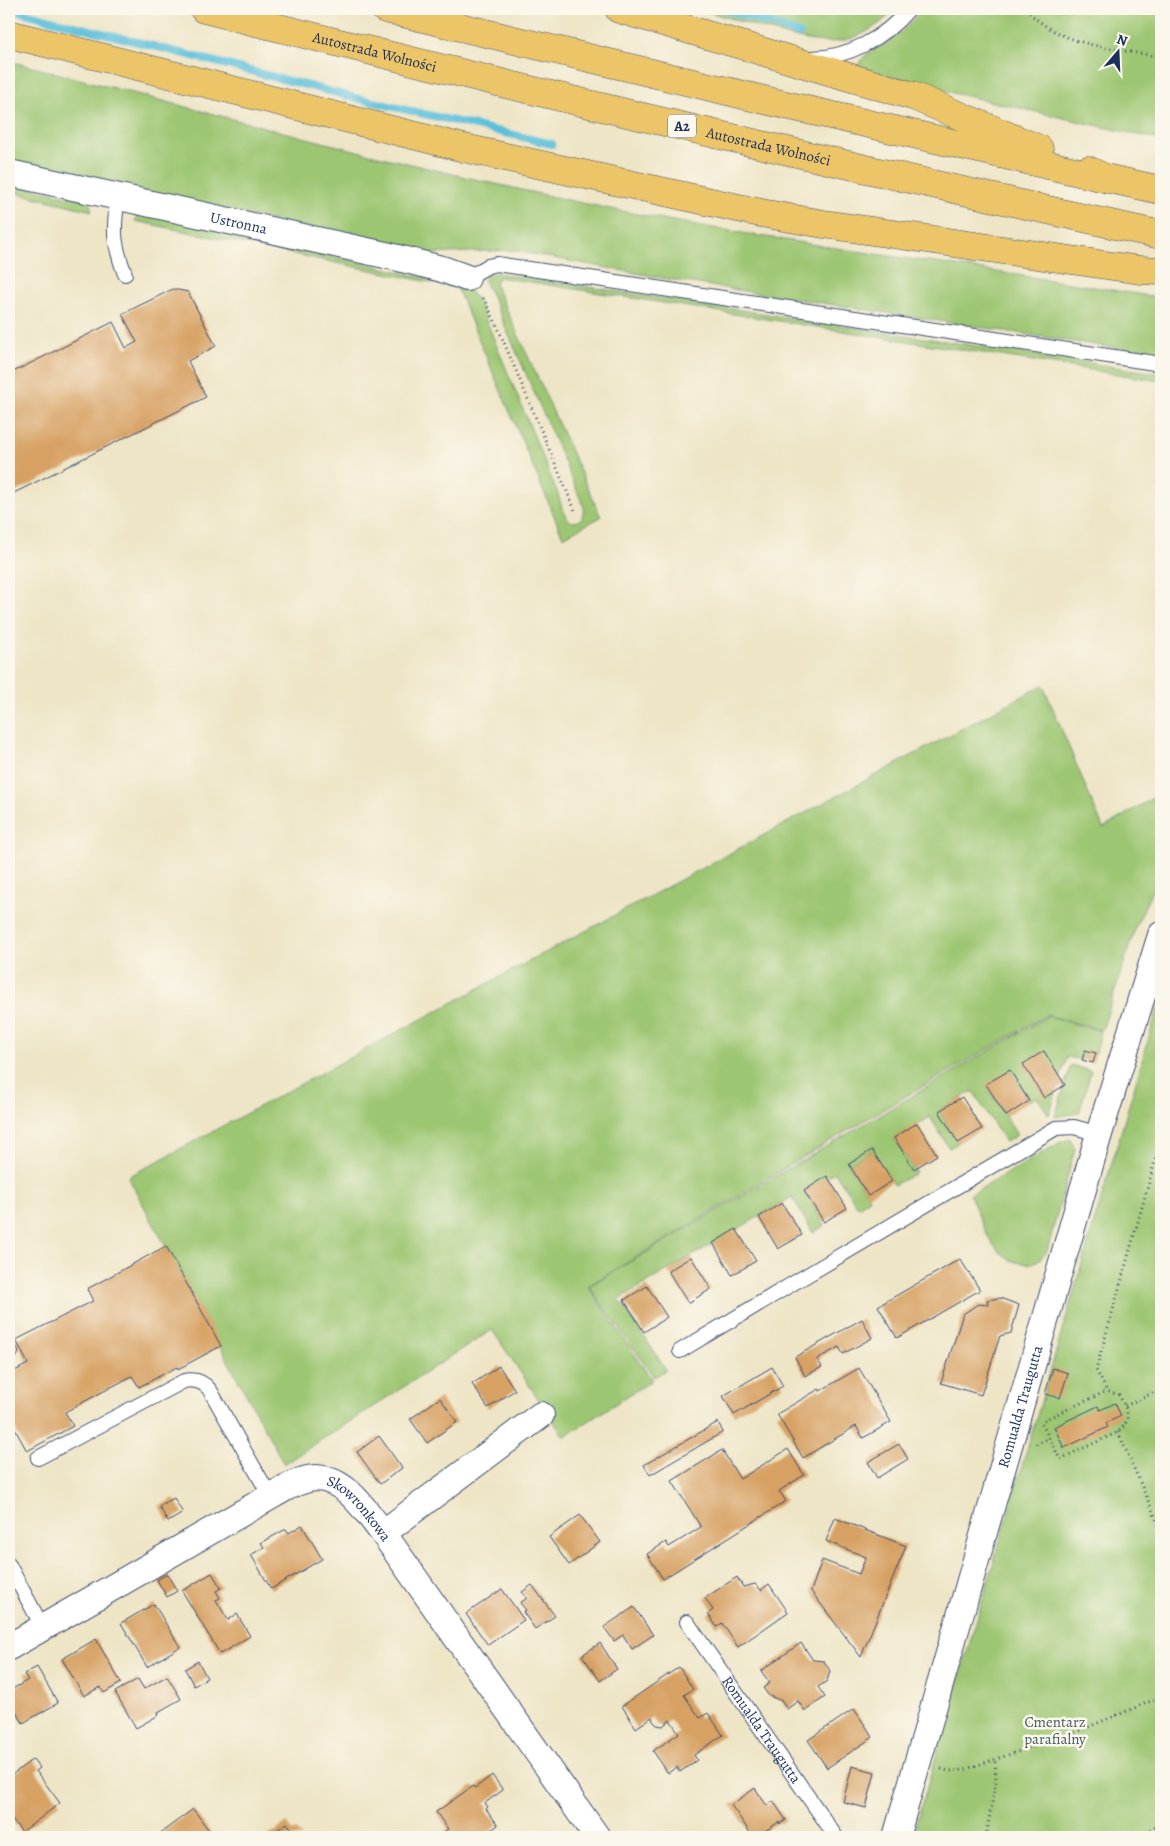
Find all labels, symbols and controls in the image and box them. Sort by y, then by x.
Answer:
street label: Autostrada Wolności [310,27,439,77]
north arrow [1092,28,1142,78]
text: N [1114,30,1130,51]
road number: A2 [668,114,696,138]
street label: Autostrada Wolności [703,122,833,171]
street label: Ustronna [208,207,269,239]
street label: Romualda Traugutta [993,1343,1047,1470]
street label: Skowronkowa [324,1471,396,1545]
street label: Romualda Traugutta [717,1672,806,1787]
park label: Cmentarz parafialny [1024,1712,1086,1749]

